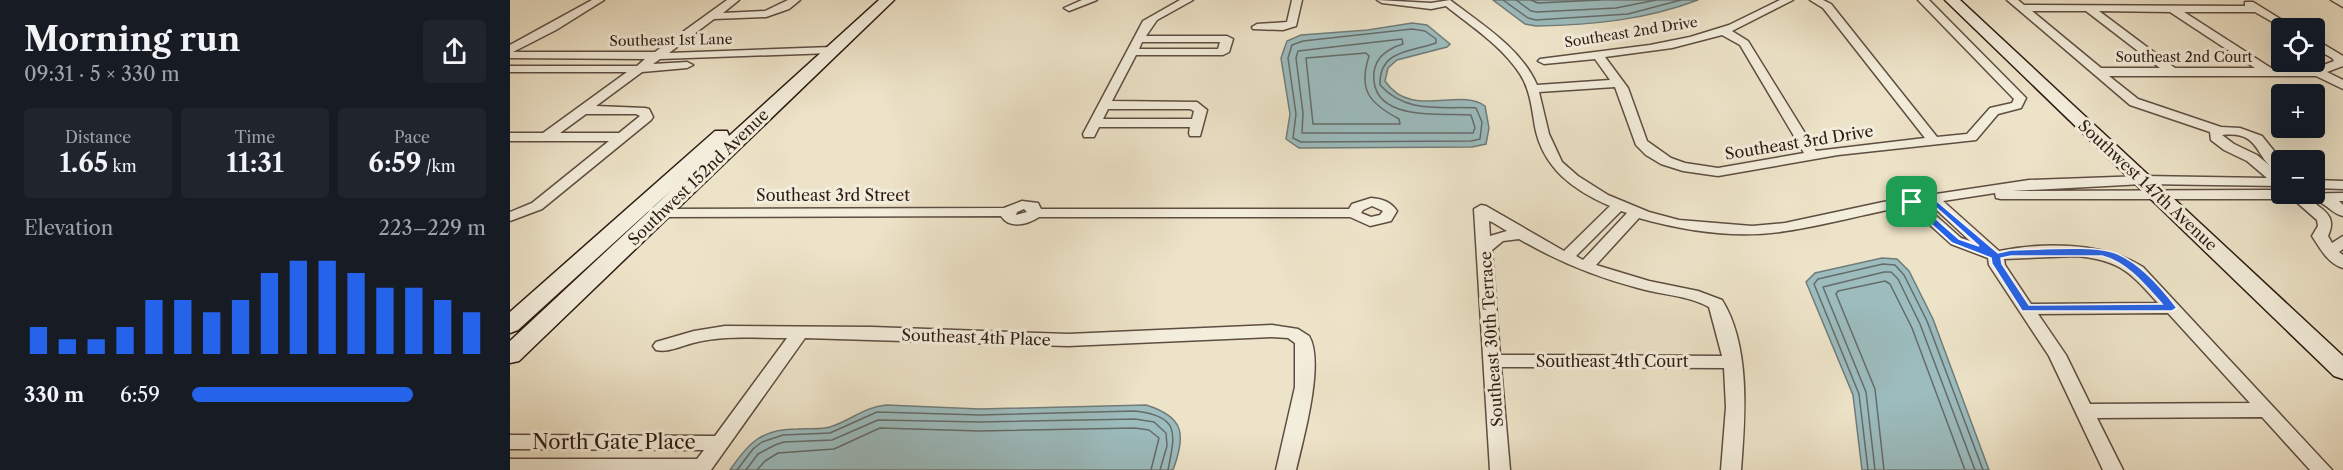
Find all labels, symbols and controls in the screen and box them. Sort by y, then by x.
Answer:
street label: Southeast 2nd Drive [1563,13,1699,51]
map controls [2271,18,2325,204]
button: locate [2271,18,2325,72]
text: Morning run [24,19,240,60]
button: share [423,20,486,83]
street label: Southeast 1st Lane [609,30,733,50]
street label: Southeast 2nd Court [2115,48,2253,66]
text: 09:31 · 5 × 330 m [24,62,180,86]
button: + [2271,84,2325,138]
street label: Southwest 152nd Avenue [623,105,773,249]
street label: Southwest 147th Avenue [2074,115,2222,255]
street label: Southeast 3rd Drive [1723,120,1875,164]
text: Distance [65,127,131,147]
text: Time [235,127,275,147]
text: Pace [394,127,430,147]
text: 1.65 [59,147,108,179]
text: 11:31 [226,147,284,179]
text: 6:59 [368,147,421,179]
button: − [2271,150,2325,204]
text: km [108,156,137,176]
text: /km [421,156,456,176]
pin [1886,176,1937,227]
street label: Southeast 3rd Street [756,185,910,205]
icon: arrive [1895,185,1928,218]
text: Elevation [24,216,113,240]
text: 223–229 m [378,216,486,240]
street label: Southeast 30th Terrace [1475,250,1507,428]
street label: Southeast 4th Place [901,324,1051,350]
street label: Southeast 4th Court [1536,351,1689,371]
text: 330 m [24,383,84,407]
text: 6:59 [120,383,160,407]
street label: North Gate Place [532,430,696,454]

